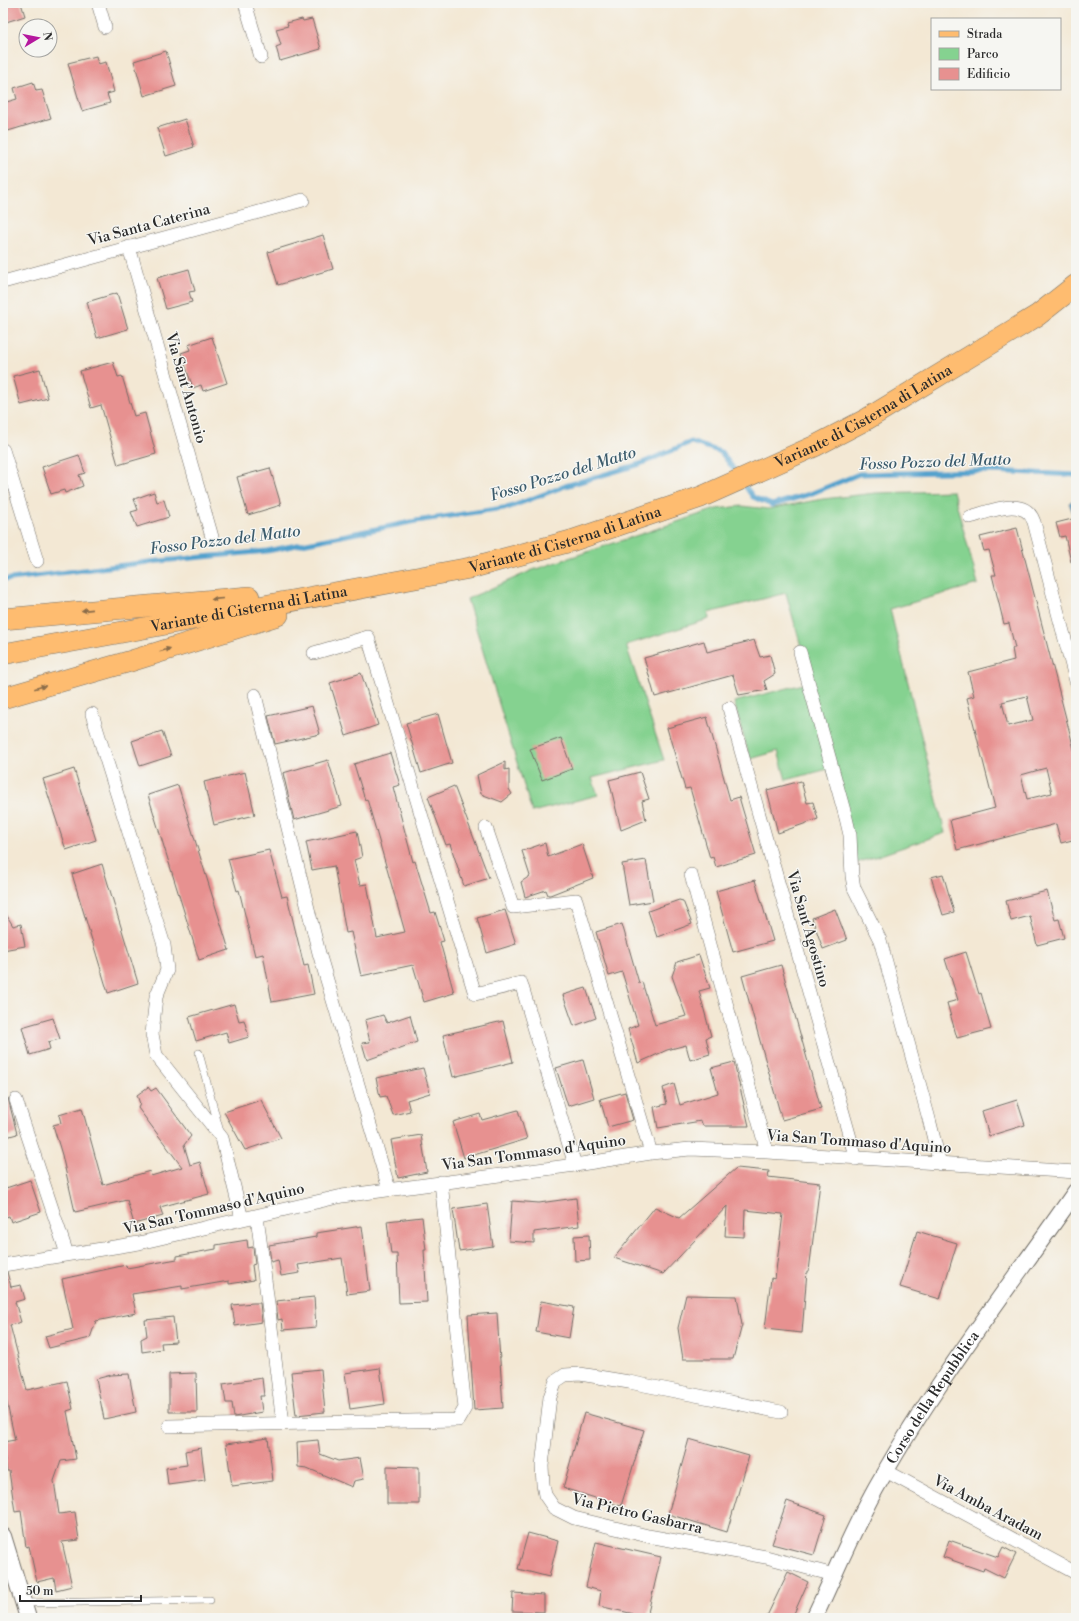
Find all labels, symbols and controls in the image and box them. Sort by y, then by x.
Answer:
north arrow [18,18,58,58]
legend [931,18,1061,90]
text: Strada [967,27,1003,42]
text: N [39,31,55,42]
text: Parco [967,47,999,62]
text: Edificio [967,67,1010,82]
street label: Via Santa Caterina [85,199,213,251]
street label: Via Sant'Antonio [161,329,211,446]
street label: Variante di Cisterna di Latina [771,360,956,473]
water label: Fosso Pozzo del Matto [487,442,639,506]
water label: Fosso Pozzo del Matto [859,449,1011,475]
street label: Variante di Cisterna di Latina [466,502,664,578]
water label: Fosso Pozzo del Matto [148,521,302,559]
street label: Variante di Cisterna di Latina [148,581,349,636]
one-way arrow [211,596,223,603]
one-way arrow [81,607,93,614]
one-way arrow [159,647,171,653]
one-way arrow [35,684,47,690]
street label: Via Sant'Agostino [782,867,834,990]
street label: Via San Tommaso d'Aquino [765,1126,952,1158]
street label: Via San Tommaso d'Aquino [440,1131,627,1175]
street label: Via San Tommaso d'Aquino [121,1179,306,1239]
street label: Corso della Repubblica [882,1327,983,1468]
street label: Via Amba Aradam [929,1471,1046,1545]
street label: Via Pietro Gasbarra [569,1489,705,1538]
scale bar [20,1577,141,1603]
text: 50 m [26,1584,54,1599]

